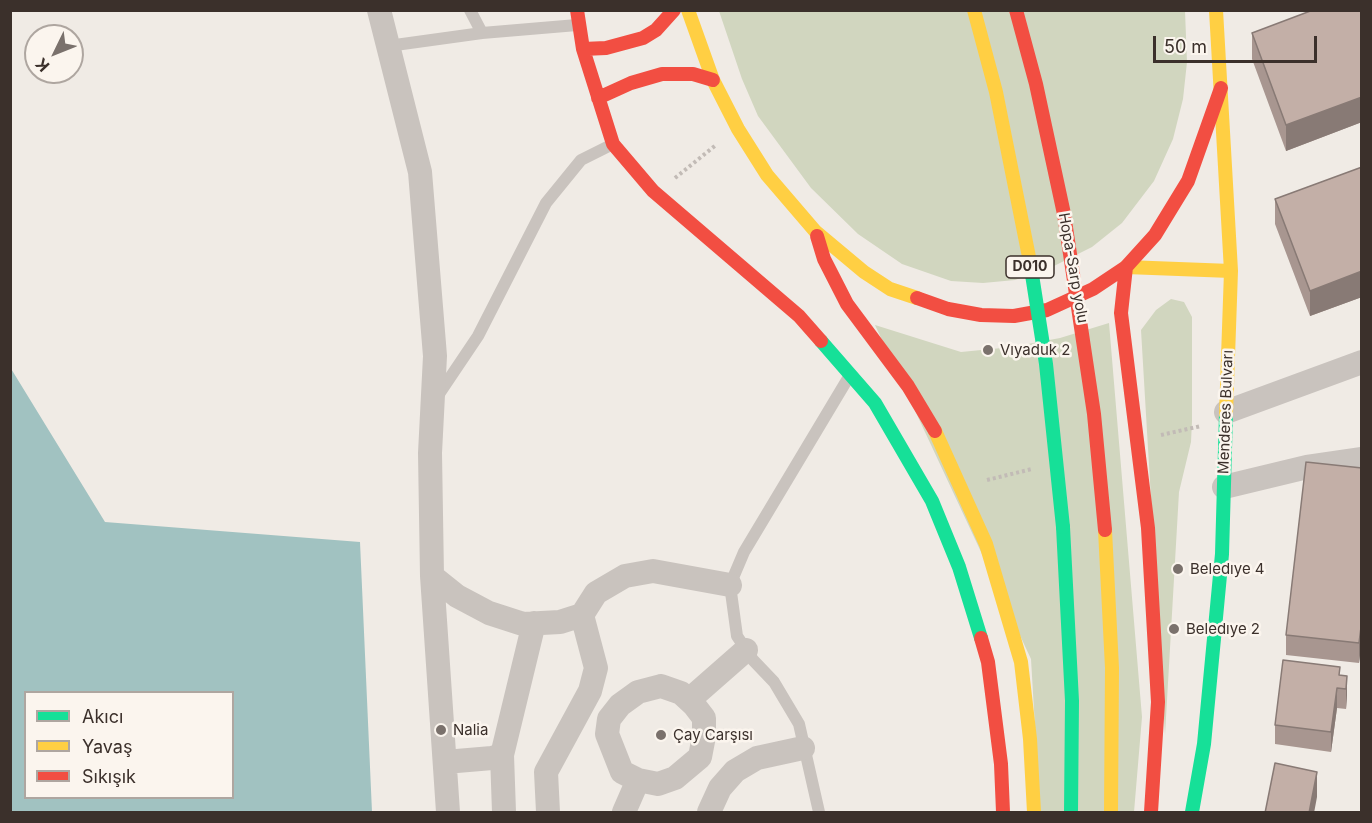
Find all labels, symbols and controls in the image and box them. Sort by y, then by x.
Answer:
north arrow [24,24,84,84]
scale bar [1156,24,1320,62]
text: 50 m [1164,36,1207,57]
text: K [31,54,54,76]
street label: Hopa-Sarp yolu [1054,211,1092,325]
road number: D010 [1006,256,1054,278]
place label: Vıyaduk 2 [1000,341,1070,359]
marker: Vıyaduk 2 [981,343,995,357]
street label: Menderes Bulvarı [1215,350,1237,474]
place label: Beledıye 4 [1190,560,1265,578]
marker: Beledıye 4 [1171,562,1185,576]
place label: Beledıye 2 [1186,620,1260,638]
marker: Beledıye 2 [1167,622,1181,636]
legend [24,691,234,799]
text: Akıcı [82,706,123,727]
place label: Nalia [453,721,488,739]
marker: Nalia [434,723,448,737]
place label: Çay Carşısı [673,726,753,744]
marker: Çay Carşısı [654,728,668,742]
text: Yavaş [82,736,132,757]
text: Sıkışık [82,766,136,787]

